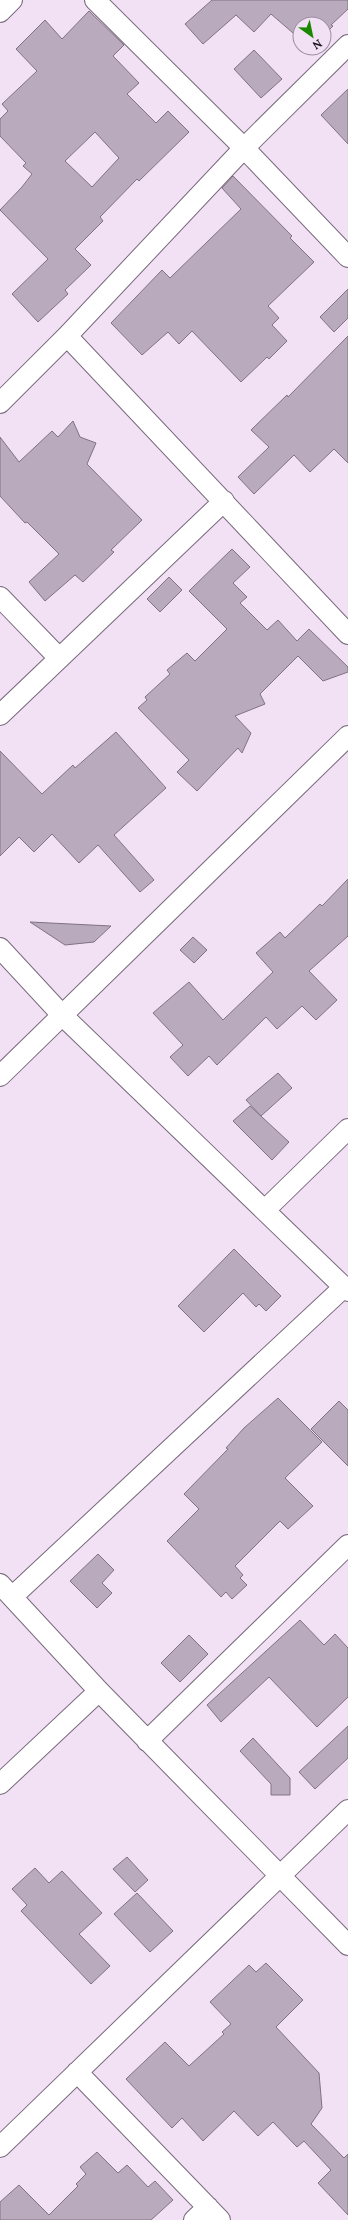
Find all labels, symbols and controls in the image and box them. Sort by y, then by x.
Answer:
north arrow [292,16,332,56]
text: N [310,36,325,53]

